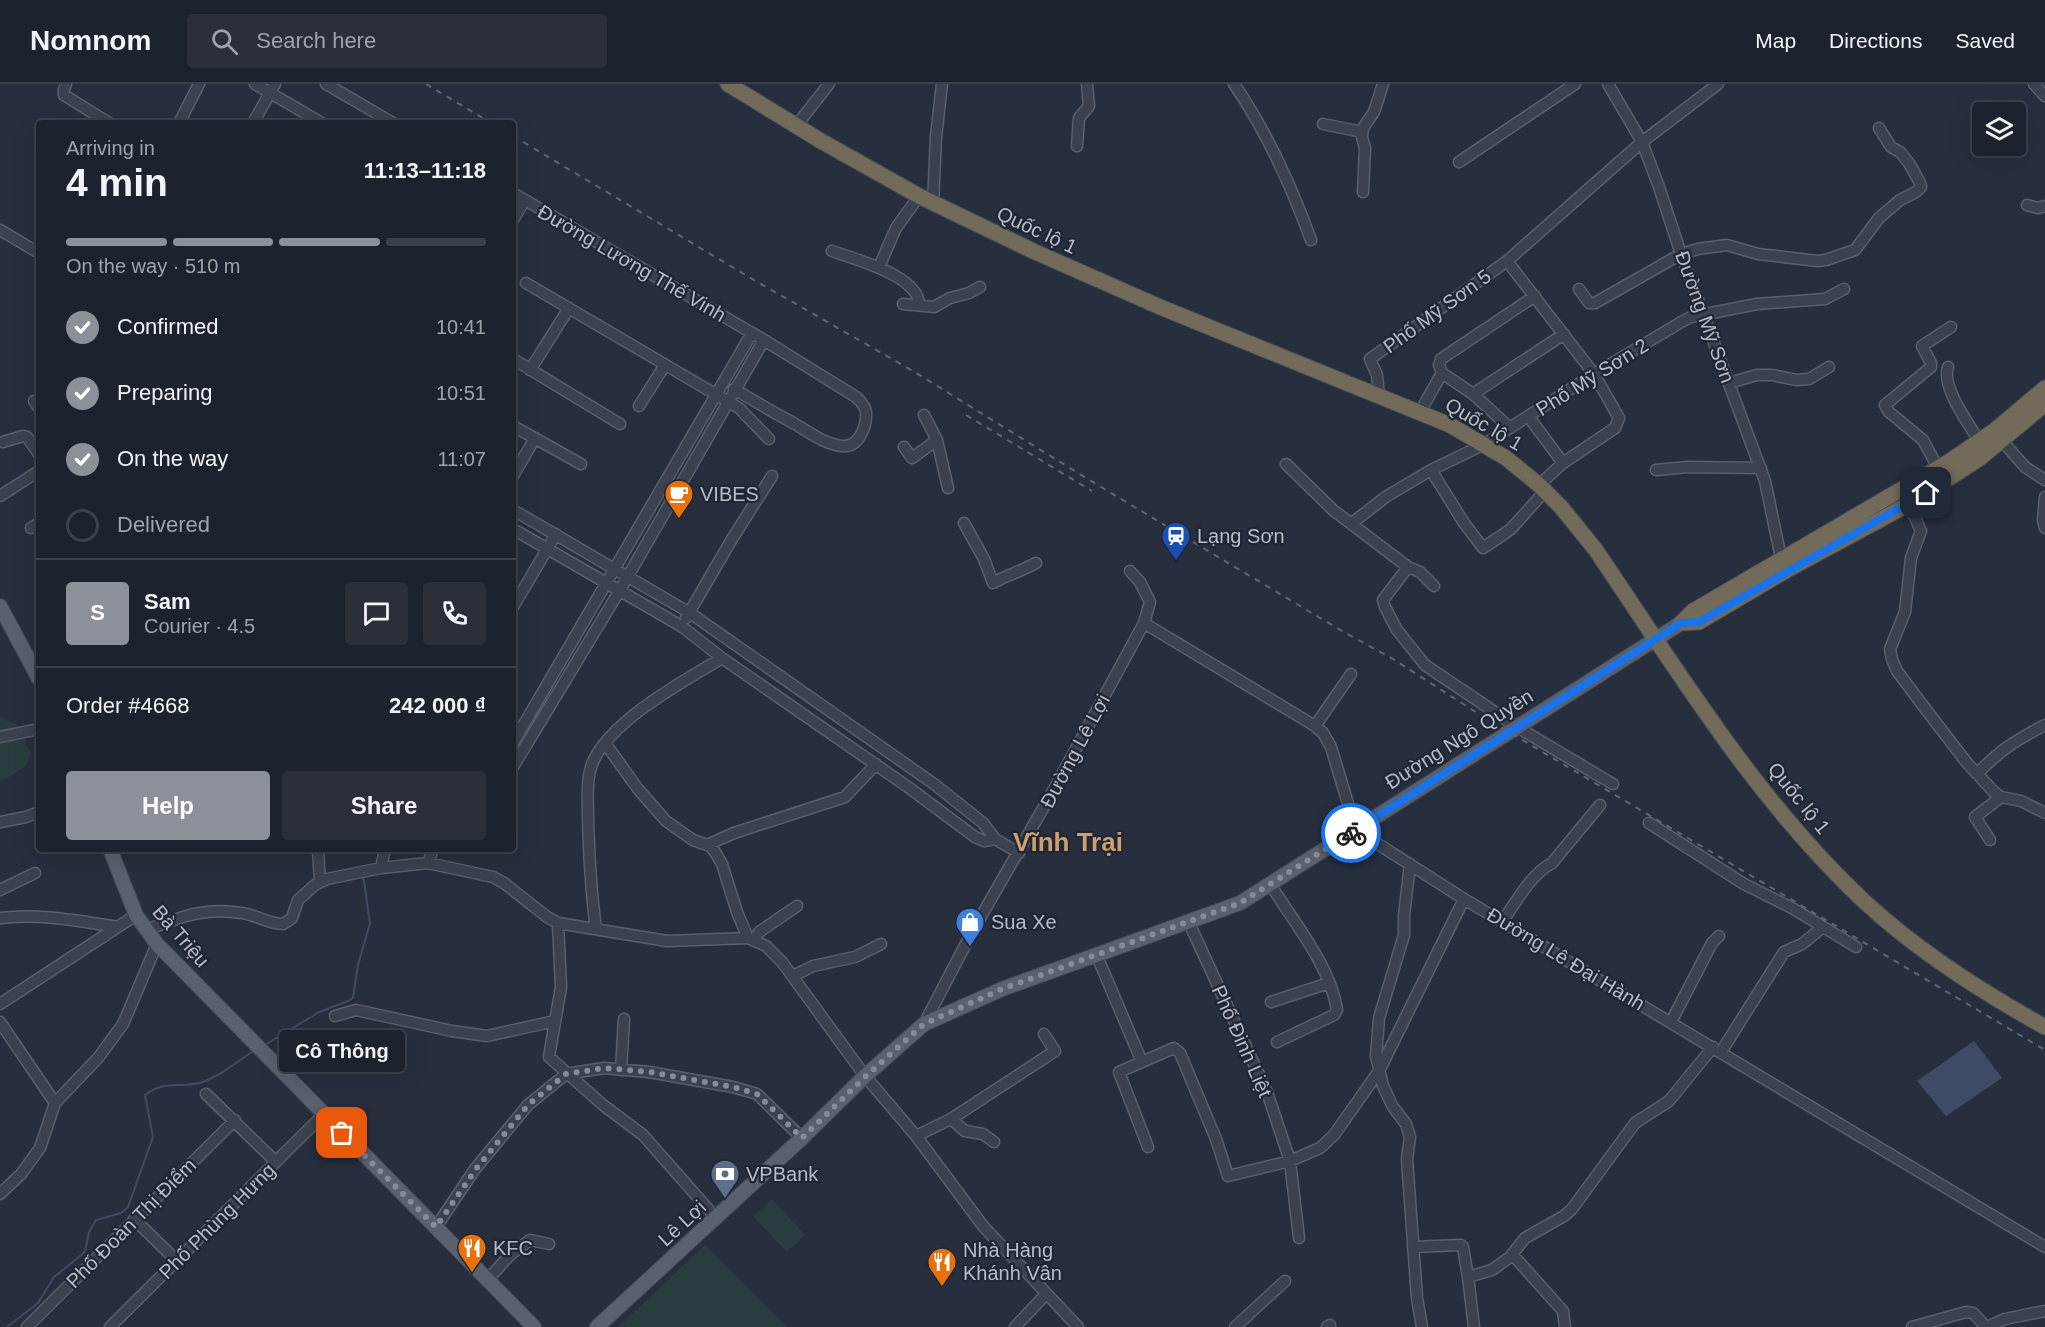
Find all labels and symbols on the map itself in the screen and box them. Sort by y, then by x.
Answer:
street label: Đường Lương Thế Vinh [534,200,730,326]
street label: Quốc lộ 1 [994,202,1080,258]
street label: Đường Mỹ Sơn [1671,248,1739,386]
street label: Phố Mỹ Sơn 5 [1379,265,1495,357]
street label: Phố Mỹ Sơn 2 [1532,334,1652,420]
street label: Quốc lộ 1 [1441,393,1527,455]
pin [1900,467,1951,518]
cafe icon: VIBES [663,478,695,520]
place label: VIBES [700,483,759,505]
station icon: Lạng Sơn [1160,520,1192,562]
place label: Lạng Sơn [1197,525,1285,547]
street label: Đường Ngô Quyền [1381,685,1537,793]
street label: Đường Lê Lợi [1036,691,1114,811]
street label: Quốc lộ 1 [1764,758,1834,838]
courier [1321,803,1381,863]
district label: Vĩnh Trại [1013,827,1123,857]
street label: Bà Triệu [148,901,214,971]
street label: Đường Lê Đại Hành [1483,903,1649,1015]
shop icon: Sua Xe [954,906,986,948]
place label: Sua Xe [991,911,1057,933]
street label: Phố Đinh Liệt [1208,982,1277,1101]
callout: Cô Thông [279,1031,405,1073]
pin [316,1107,367,1158]
street label: Phố Đoàn Thị Điểm [62,1154,200,1292]
bank icon: VPBank [709,1158,741,1200]
street label: Phố Phùng Hưng [155,1159,279,1283]
place label: VPBank [746,1163,819,1185]
street label: Lê Lợi [654,1196,710,1250]
restaurant icon: KFC [456,1232,488,1274]
place label: KFC [493,1237,533,1259]
place label: Nhà Hàng Khánh Vân [963,1239,1062,1284]
restaurant icon: Nhà Hàng Khánh Vân [926,1246,958,1288]

